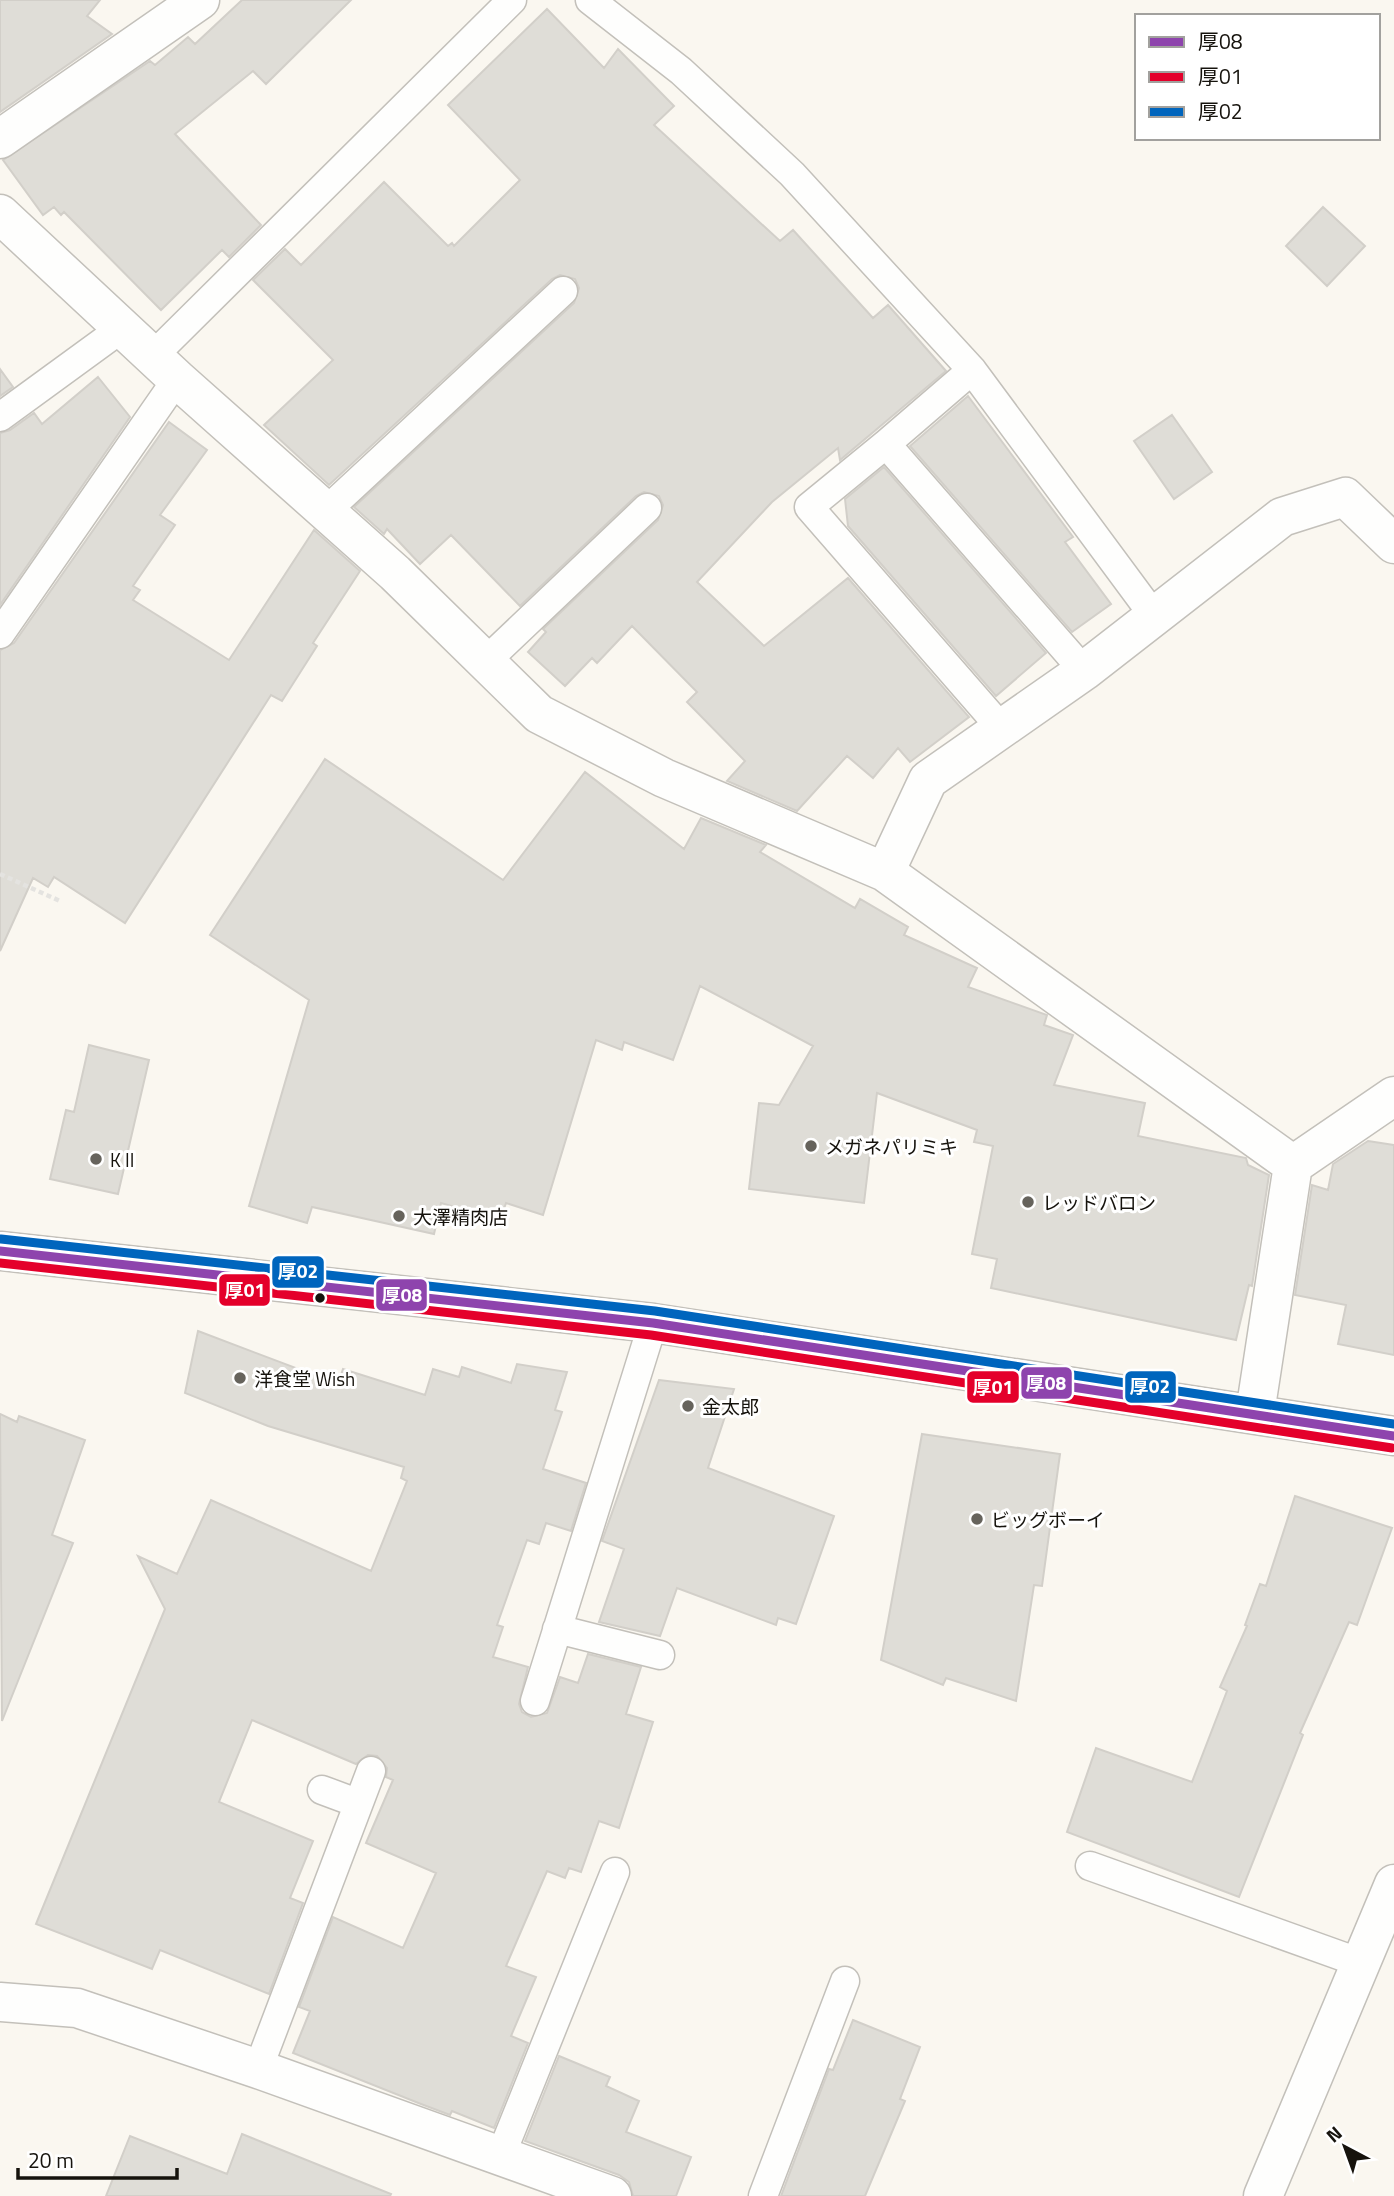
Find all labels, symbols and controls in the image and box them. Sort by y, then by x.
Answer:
legend [1135,14,1380,140]
text: 厚08 [1198,25,1243,57]
text: 厚01 [1198,60,1243,92]
text: 厚02 [1198,95,1243,127]
place label: メガネパリミキ [825,1132,958,1161]
marker: メガネパリミキ [803,1138,819,1154]
place label: K II [110,1145,134,1174]
marker: K II [88,1151,104,1167]
place label: レッドバロン [1042,1188,1156,1217]
marker: レッドバロン [1020,1194,1036,1210]
place label: 大澤精肉店 [413,1202,508,1231]
marker: 大澤精肉店 [391,1208,407,1224]
line badge: 厚02 [271,1255,325,1289]
text: 厚02 [278,1256,318,1285]
line badge: 厚01 [218,1273,271,1307]
text: 厚01 [225,1275,265,1304]
line badge: 厚08 [375,1278,428,1312]
text: 厚08 [382,1280,422,1309]
unlabelled marker [313,1291,327,1305]
place label: 洋食堂 Wish [254,1364,355,1393]
line badge: 厚08 [1020,1366,1073,1400]
text: 厚08 [1026,1368,1066,1397]
marker: 洋食堂 Wish [232,1370,248,1386]
line badge: 厚01 [966,1370,1020,1404]
line badge: 厚02 [1124,1370,1177,1404]
text: 厚02 [1130,1371,1170,1400]
text: 厚01 [973,1372,1013,1401]
place label: 金太郎 [702,1392,759,1421]
marker: 金太郎 [680,1398,696,1414]
place label: ビッグボーイ [991,1505,1105,1534]
marker: ビッグボーイ [969,1511,985,1527]
north arrow [1310,2112,1380,2182]
text: N [1319,2119,1348,2149]
scale bar [18,2136,177,2180]
text: 20 m [28,2144,74,2176]

